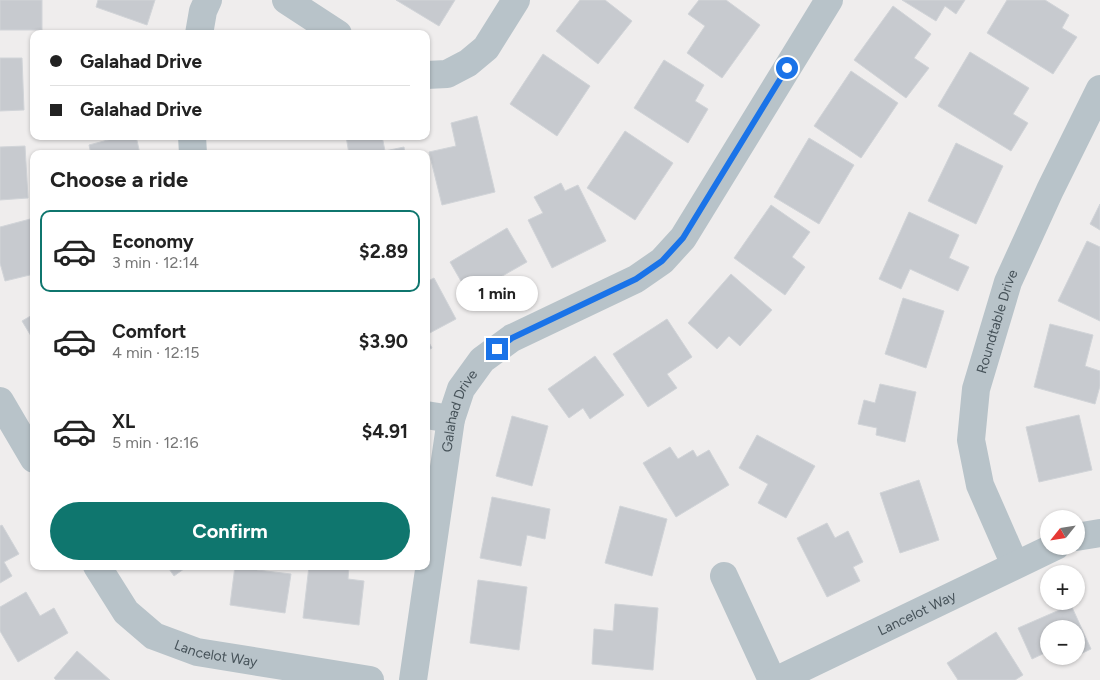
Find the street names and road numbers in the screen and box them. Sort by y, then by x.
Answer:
street label: Roundtable Drive [973,267,1022,376]
street label: Galahad Drive [438,366,481,453]
street label: Lancelot Way [875,587,959,639]
street label: Lancelot Way [172,636,259,671]

